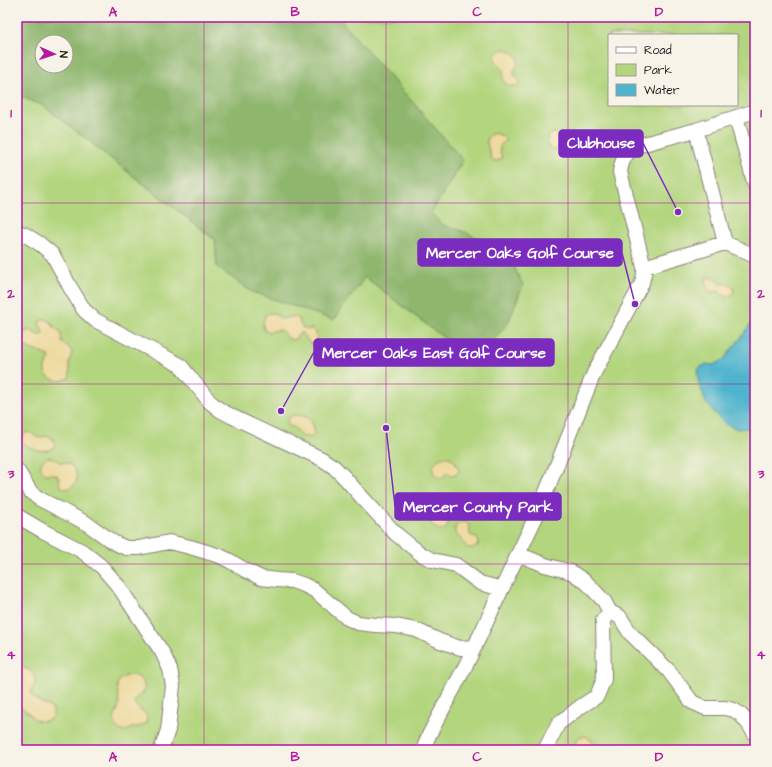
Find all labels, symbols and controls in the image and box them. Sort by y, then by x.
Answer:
text: A [109,3,118,21]
text: B [290,3,300,21]
text: C [472,3,482,21]
text: D [655,3,664,21]
north arrow [34,34,74,74]
legend [608,34,738,106]
text: Road [644,42,672,59]
text: N [56,51,71,58]
text: Park [644,62,672,79]
text: Water [644,82,680,99]
text: 1 [10,104,12,122]
text: 1 [760,104,762,122]
callout: Clubhouse [559,130,643,157]
text: Clubhouse [567,133,635,154]
callout: Mercer Oaks Golf Course [418,239,622,266]
text: Mercer Oaks Golf Course [426,243,614,264]
text: 2 [6,285,15,303]
text: 2 [756,285,765,303]
callout: Mercer Oaks East Golf Course [314,339,554,366]
text: Mercer Oaks East Golf Course [322,343,546,364]
text: 3 [7,465,15,483]
text: 3 [757,465,765,483]
callout: Mercer County Park [395,493,561,520]
text: Mercer County Park [403,497,554,519]
text: 4 [7,646,16,664]
text: 4 [757,646,766,664]
text: A [109,748,118,766]
text: B [290,748,300,766]
text: C [472,748,482,766]
text: D [655,748,664,766]

